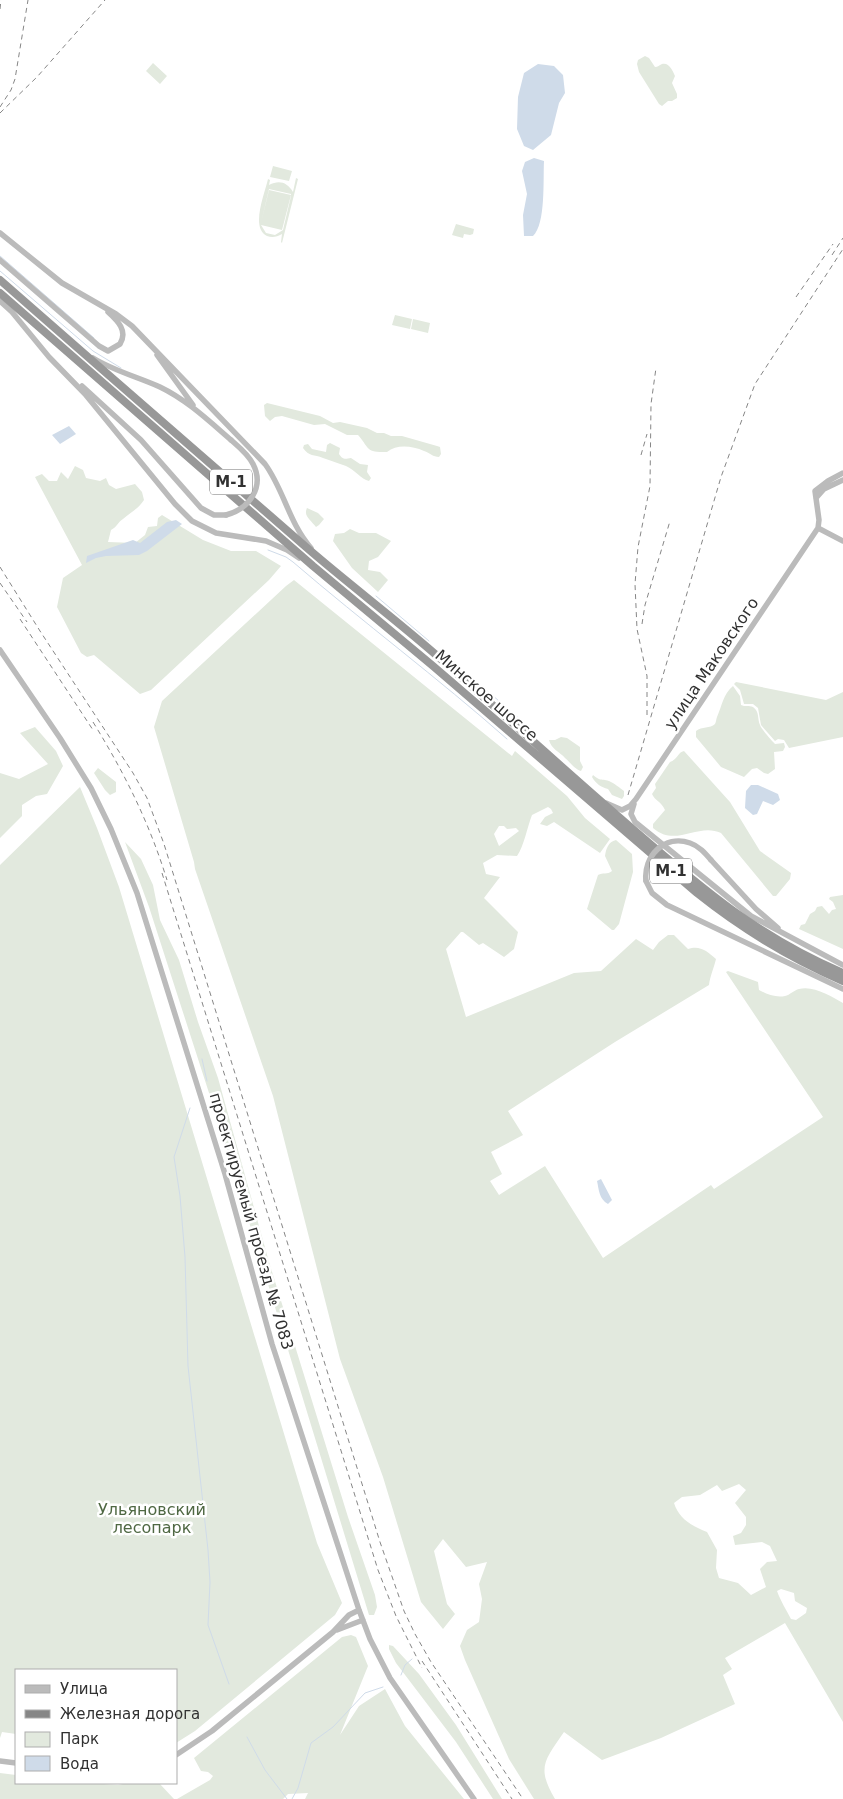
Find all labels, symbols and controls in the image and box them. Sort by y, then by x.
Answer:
road number: М-1 [210,470,252,494]
street label: улица Маковского [660,594,763,733]
street label: Минское шоссе [431,646,542,745]
road number: М-1 [650,858,692,884]
street label: проектируемый проезд № 7083 [206,1090,297,1352]
park label: Ульяновский лесопарк [98,1500,206,1537]
legend [15,1669,178,1784]
text: Улица [60,1680,108,1698]
text: Железная дорога [60,1705,200,1723]
text: Парк [60,1730,99,1748]
text: Вода [60,1755,99,1773]

